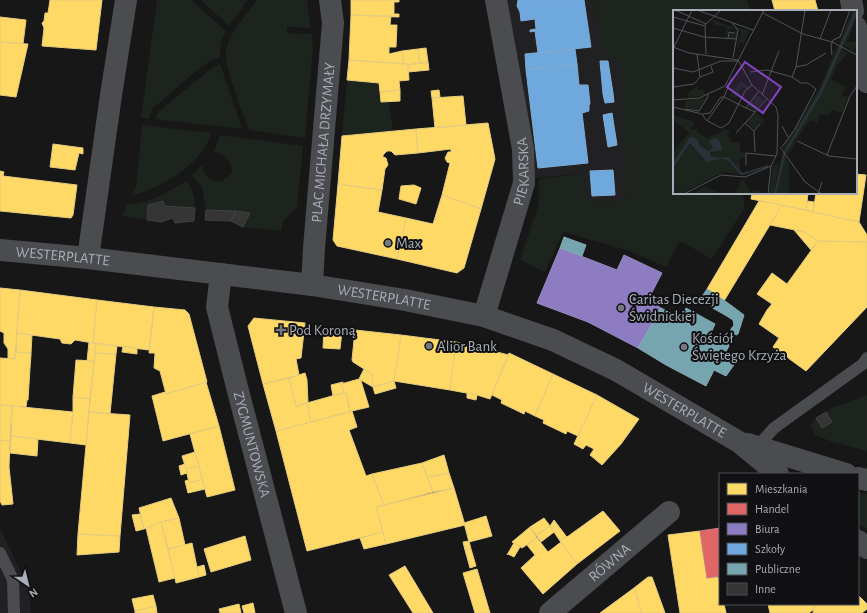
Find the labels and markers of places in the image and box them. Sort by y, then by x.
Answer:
place label: Max [396,236,422,251]
marker: Max [383,238,393,248]
place label: Caritas Diecezji Świdnickiej [629,292,719,324]
marker: Caritas Diecezji Świdnickiej [616,303,626,313]
place label: Pod Koroną [289,323,356,338]
marker: Pod Koroną [276,325,286,335]
place label: Kościół Świętego Krzyża [692,331,787,363]
place label: Alior Bank [437,339,497,354]
marker: Alior Bank [424,341,434,351]
marker: Kościół Świętego Krzyża [679,342,689,352]

